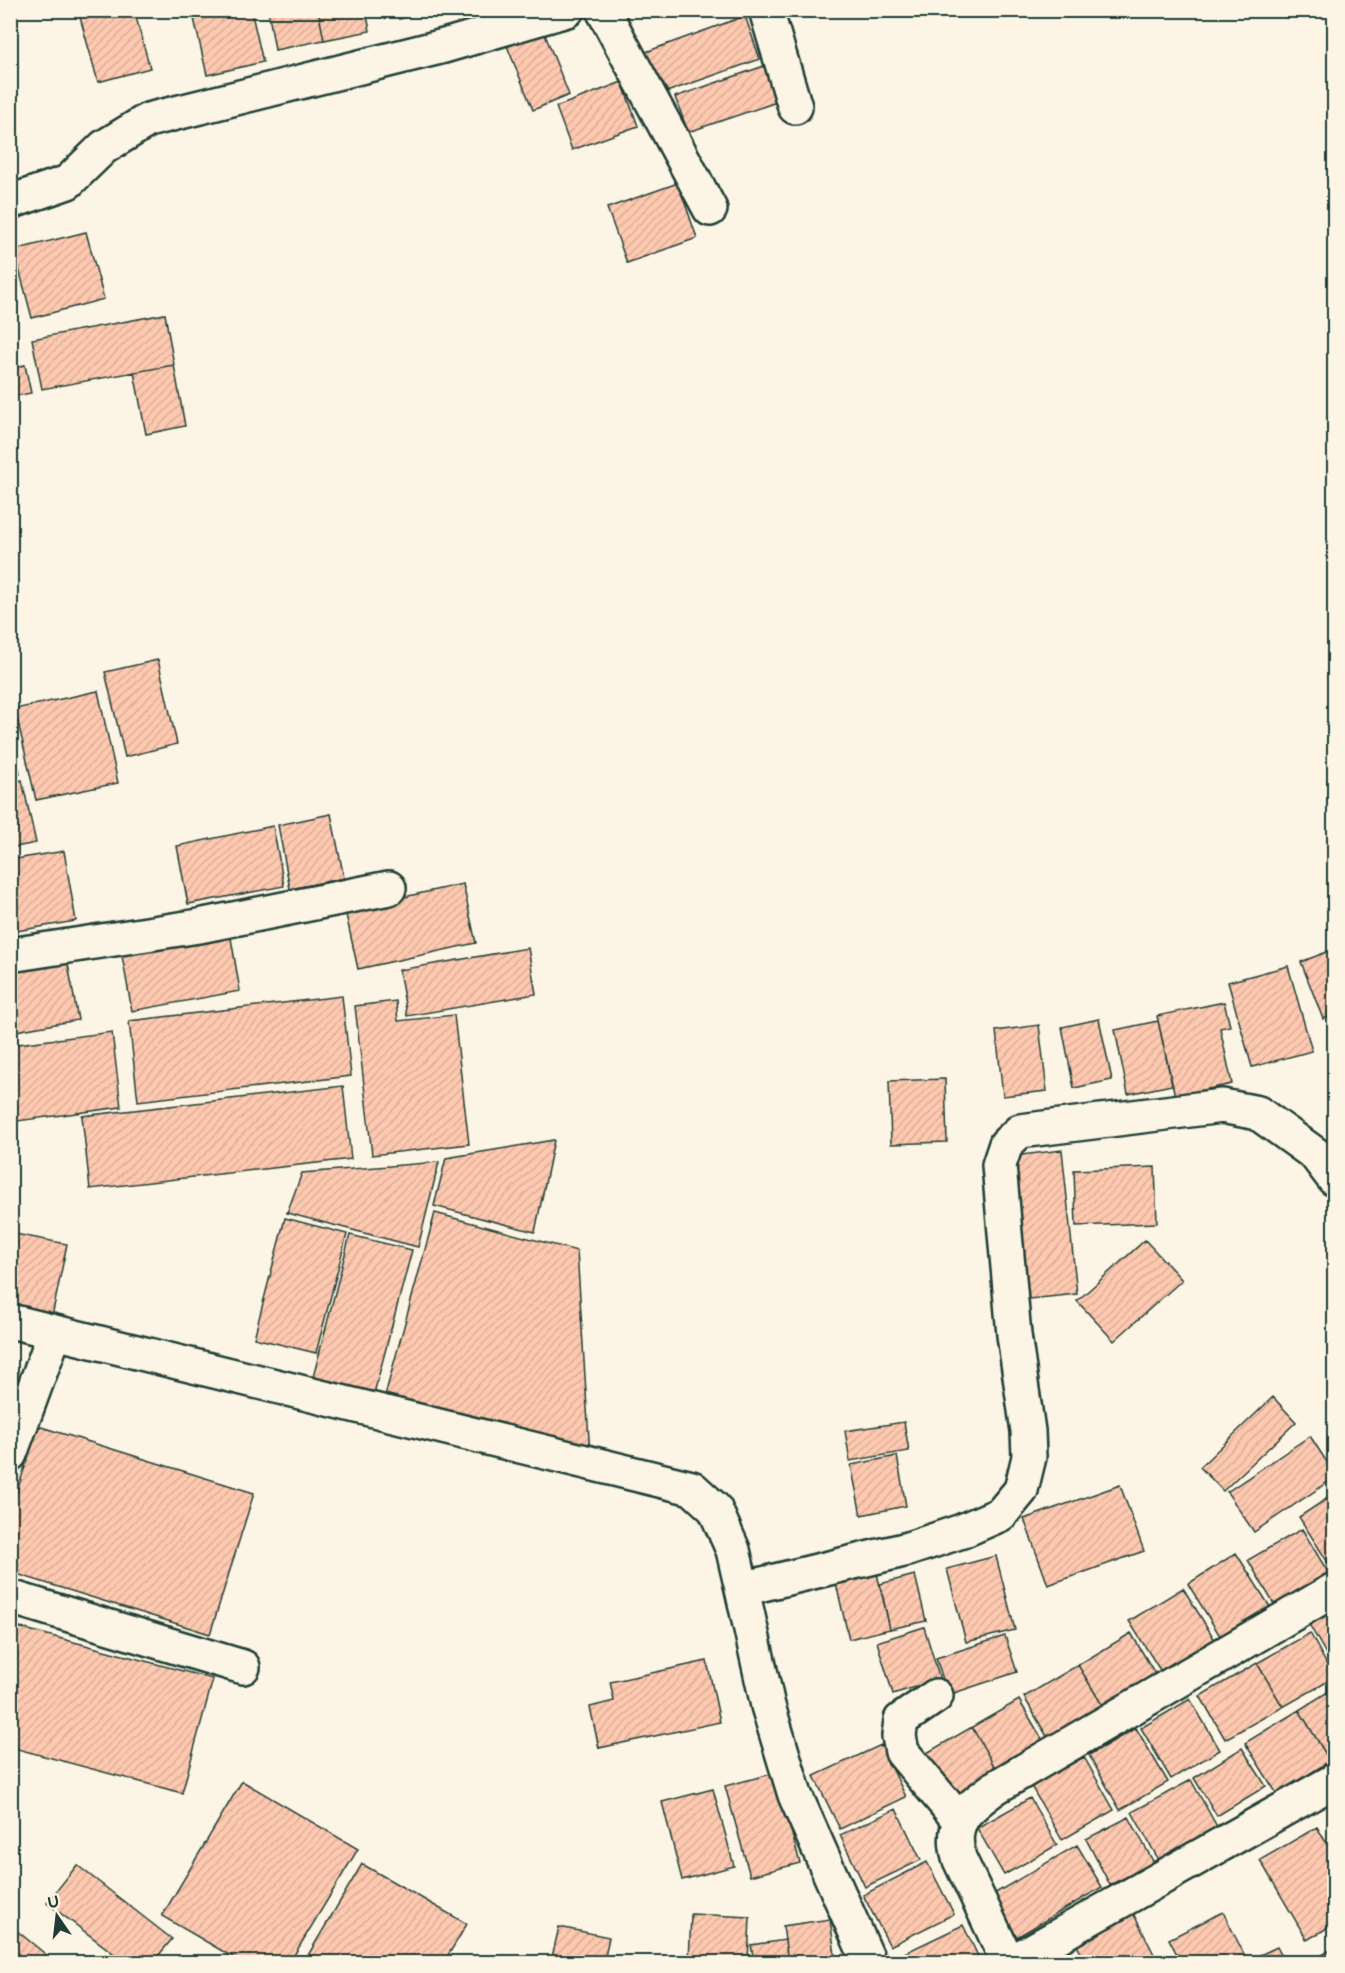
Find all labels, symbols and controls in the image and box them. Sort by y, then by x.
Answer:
north arrow [27,1886,87,1946]
text: U [46,1892,62,1913]

